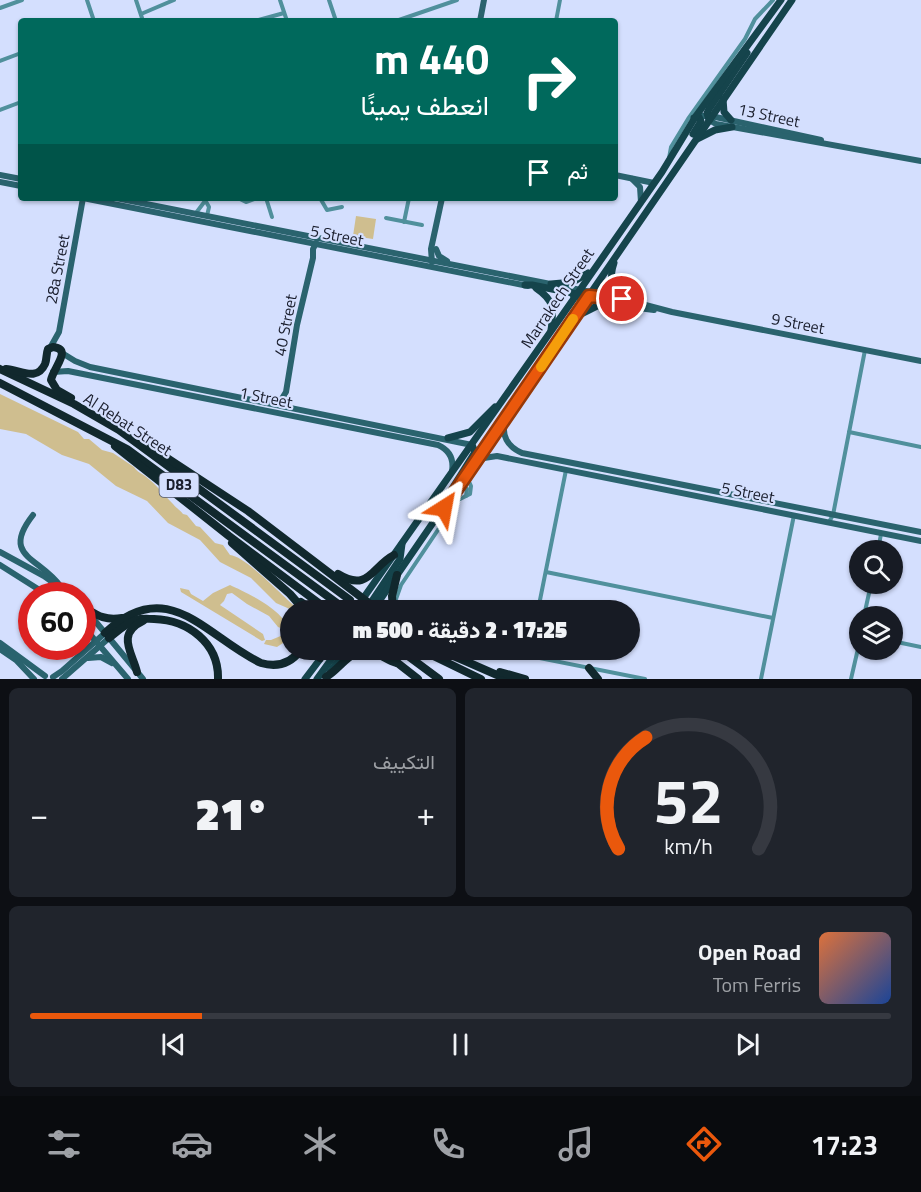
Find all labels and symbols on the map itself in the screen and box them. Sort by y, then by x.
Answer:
street label: 13 Street [736,97,803,133]
street label: 5 Street [308,218,366,252]
street label: 28a Street [38,232,76,306]
street label: Marrakech Street [515,243,600,353]
pin [596,273,647,324]
street label: 40 Street [267,292,303,358]
street label: 9 Street [769,306,827,340]
street label: 1 Street [237,380,295,414]
street label: Al Rebat Street [79,386,177,462]
road number: D83 [160,473,198,497]
street label: 5 Street [719,475,777,509]
position arrow [412,476,476,540]
speed limit sign: 60 [18,582,96,660]

